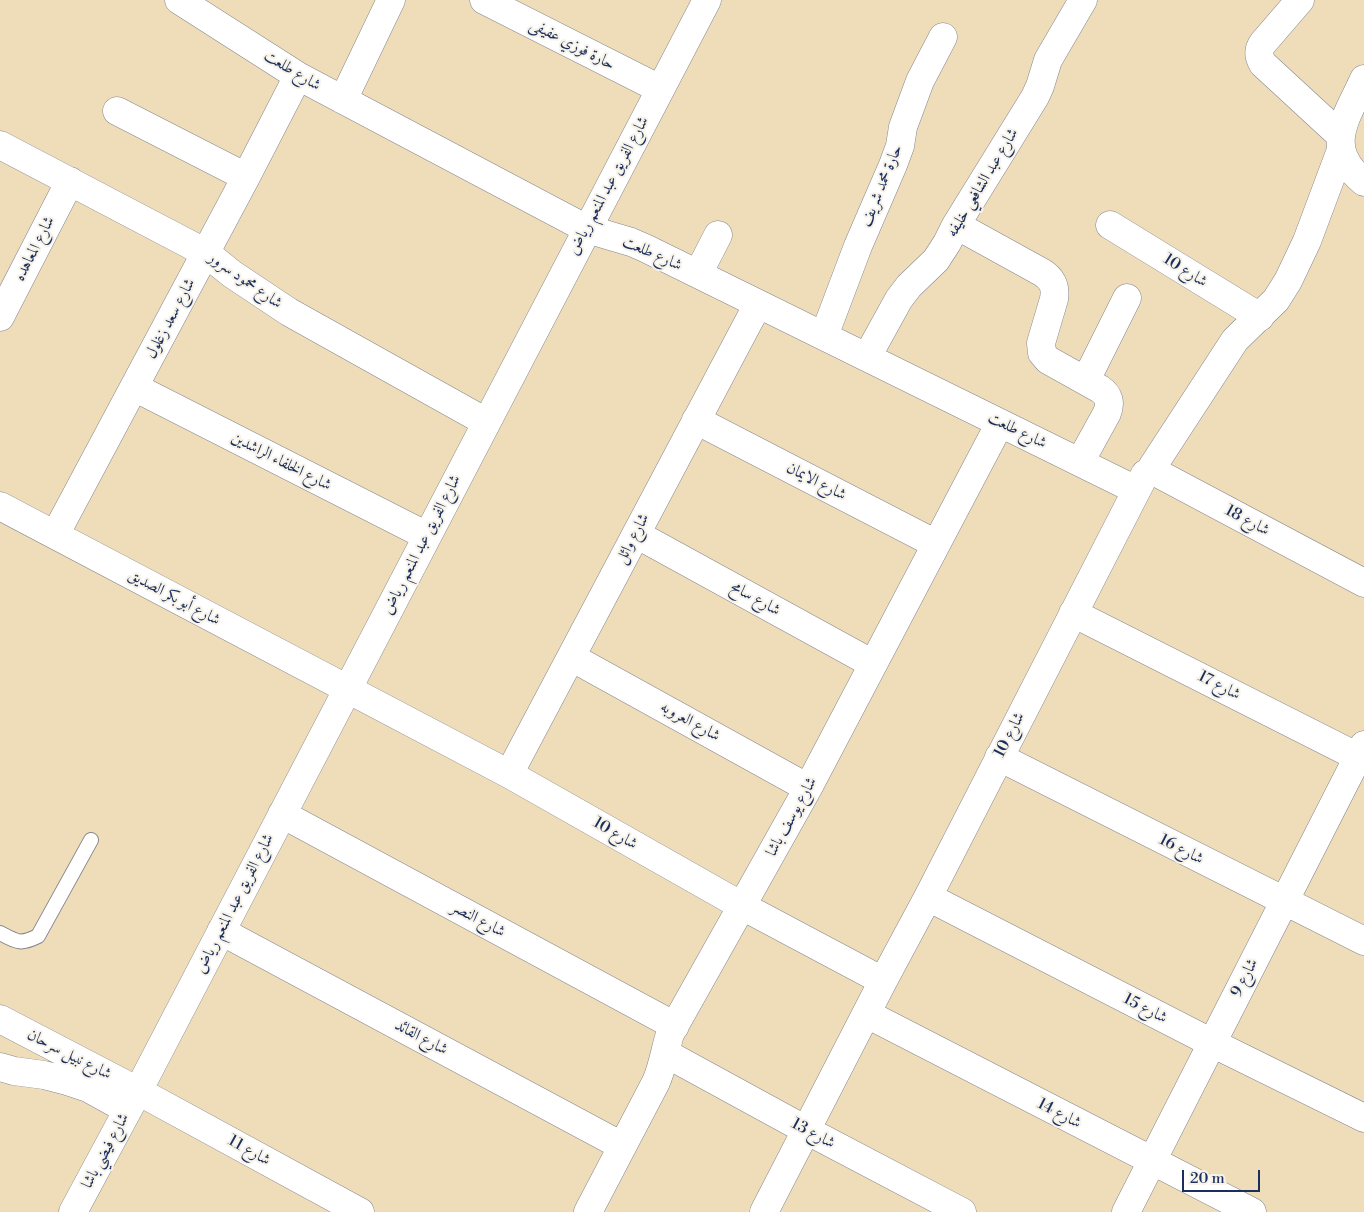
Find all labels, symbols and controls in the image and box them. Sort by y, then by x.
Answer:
street label: حارة فوزي عفيفى [526,15,618,75]
street label: شارع طلعت [260,46,324,96]
street label: شارع الفريق عبد المنعم رياض [564,113,654,259]
street label: شارع عبد الشافعي خليفه [943,125,1023,241]
street label: حارة محمد شريف [857,142,907,230]
street label: شارع المعاهده [10,213,60,285]
street label: شارع طلعت [619,232,685,276]
street label: شارع محمود سرور [204,248,286,314]
street label: شارع 10 [1160,250,1210,292]
street label: شارع سعد زغلول [142,276,200,362]
street label: شارع طلعت [984,409,1050,453]
street label: شارع الخلفاء الراشدين [228,428,334,496]
street label: شارع الايمان [783,459,849,505]
street label: شارع الفريق عبد المنعم رياض [378,472,466,618]
street label: شارع 18 [1222,501,1272,541]
street label: شارع وائل [612,511,654,567]
street label: شارع أبو بكر الصديق [125,566,223,630]
street label: شارع سامح [727,577,783,621]
street label: شارع 17 [1195,667,1243,705]
street label: شارع العروبه [657,698,723,746]
street label: شارع 10 [991,709,1029,761]
street label: شارع يوسف باشا [762,774,822,860]
street label: شارع 10 [589,814,641,854]
street label: شارع الفريق عبد المنعم رياض [191,831,279,977]
street label: شارع 16 [1156,831,1206,869]
street label: شارع النصر [448,898,508,942]
street label: شارع 9 [1227,955,1263,1001]
street label: شارع 15 [1120,990,1170,1028]
street label: شارع القائد [391,1016,451,1060]
street label: شارع نبيل سرحان [24,1026,114,1084]
street label: شارع 14 [1034,1095,1084,1133]
street label: شارع فيضي باشا [78,1110,134,1192]
street label: شارع 13 [788,1115,838,1153]
street label: شارع 11 [225,1132,273,1170]
scale bar [1184,1160,1262,1192]
text: 20 m [1190,1169,1225,1188]

